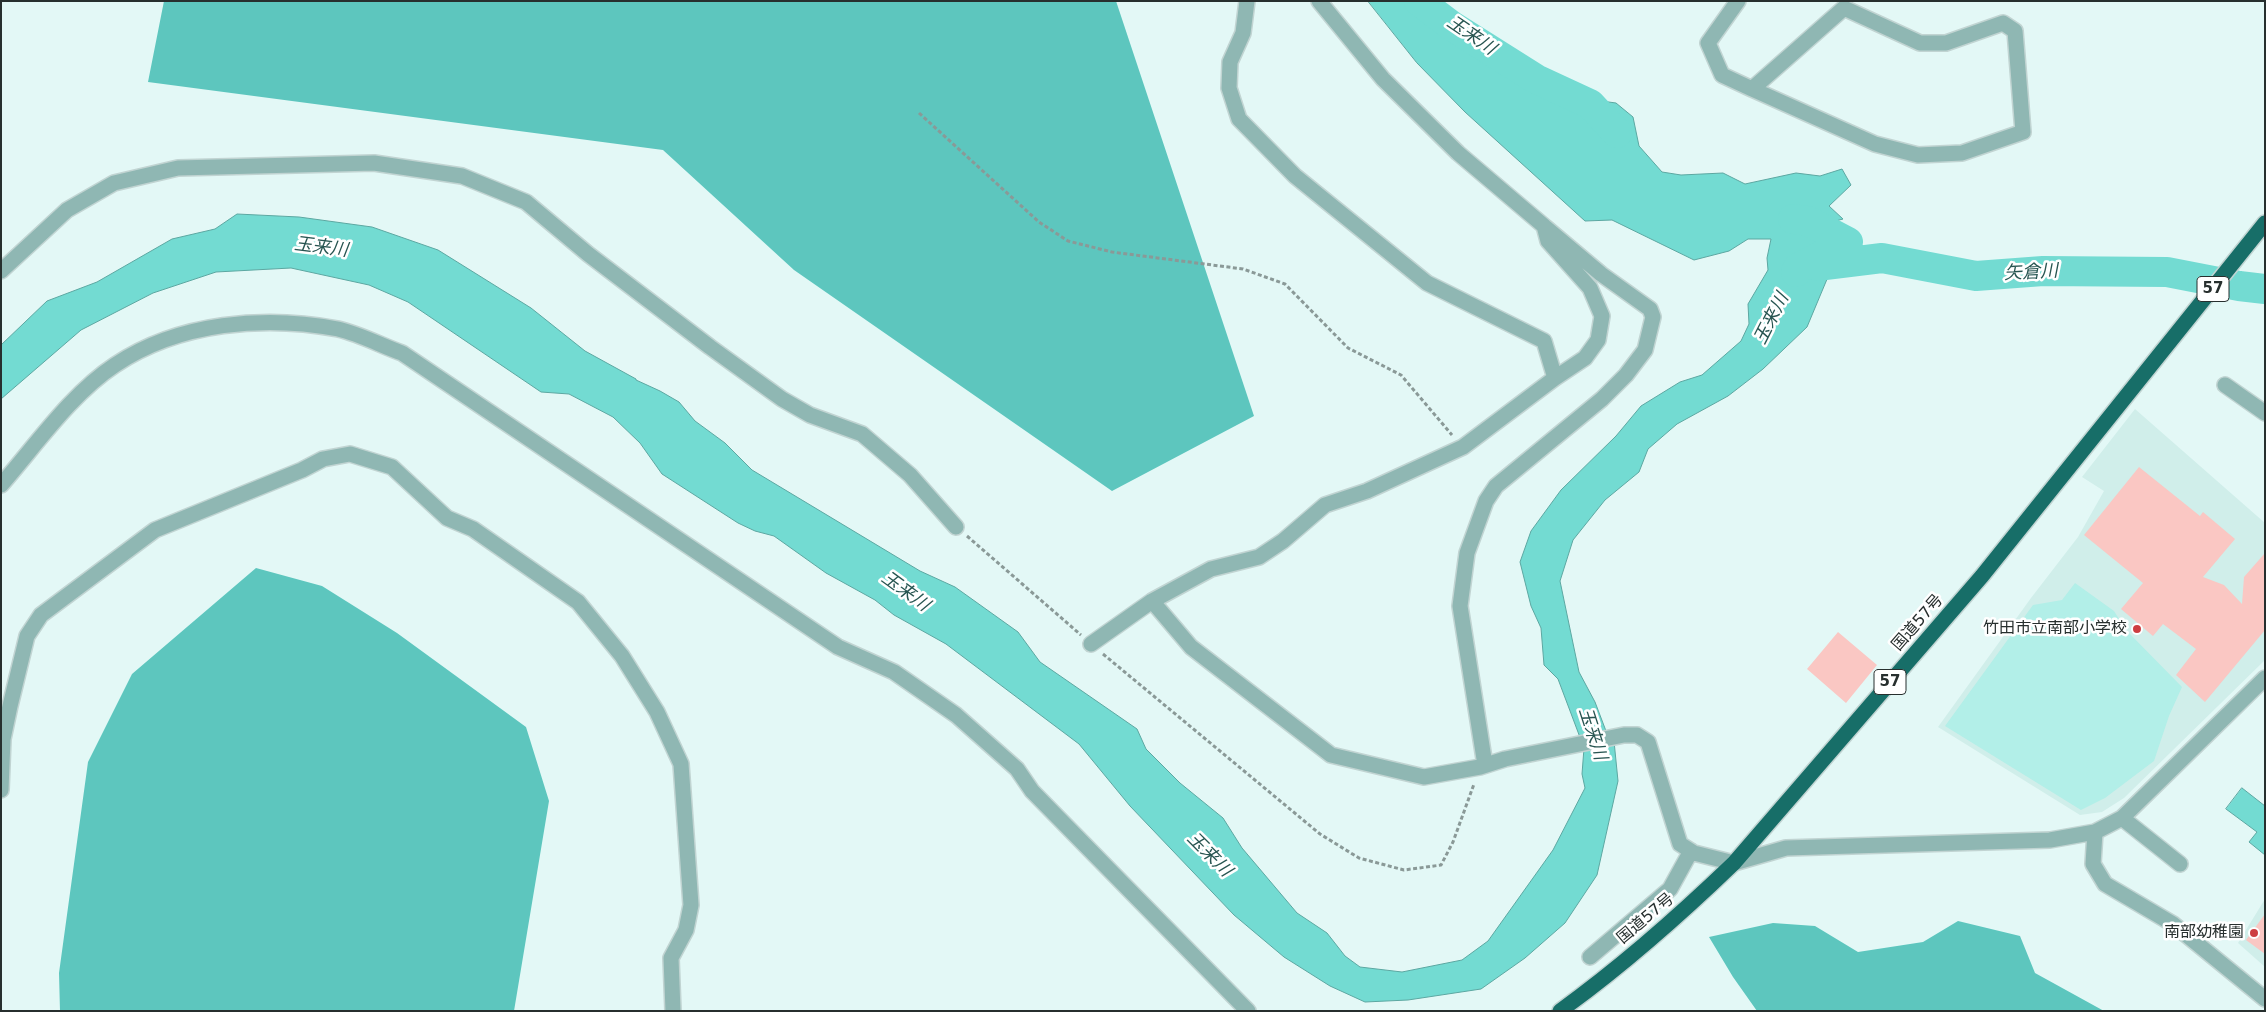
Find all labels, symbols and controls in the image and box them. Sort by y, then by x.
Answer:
water label: 玉来川 [1443,12,1499,60]
water label: 玉来川 [293,234,349,262]
water label: 矢倉川 [2003,261,2059,285]
road number: 57 [2197,276,2229,302]
water label: 玉来川 [1750,290,1794,348]
water label: 玉来川 [877,567,933,617]
street label: 国道57号 [1888,591,1948,655]
place label: 竹田市立南部小学校 [1983,619,2127,639]
marker: 竹田市立南部小学校 [2131,623,2143,635]
road number: 57 [1874,670,1906,694]
water label: 玉来川 [1573,705,1611,763]
water label: 玉来川 [1182,828,1236,882]
street label: 国道57号 [1614,890,1678,948]
place label: 南部幼稚園 [2164,923,2244,943]
marker: 南部幼稚園 [2248,927,2260,939]

